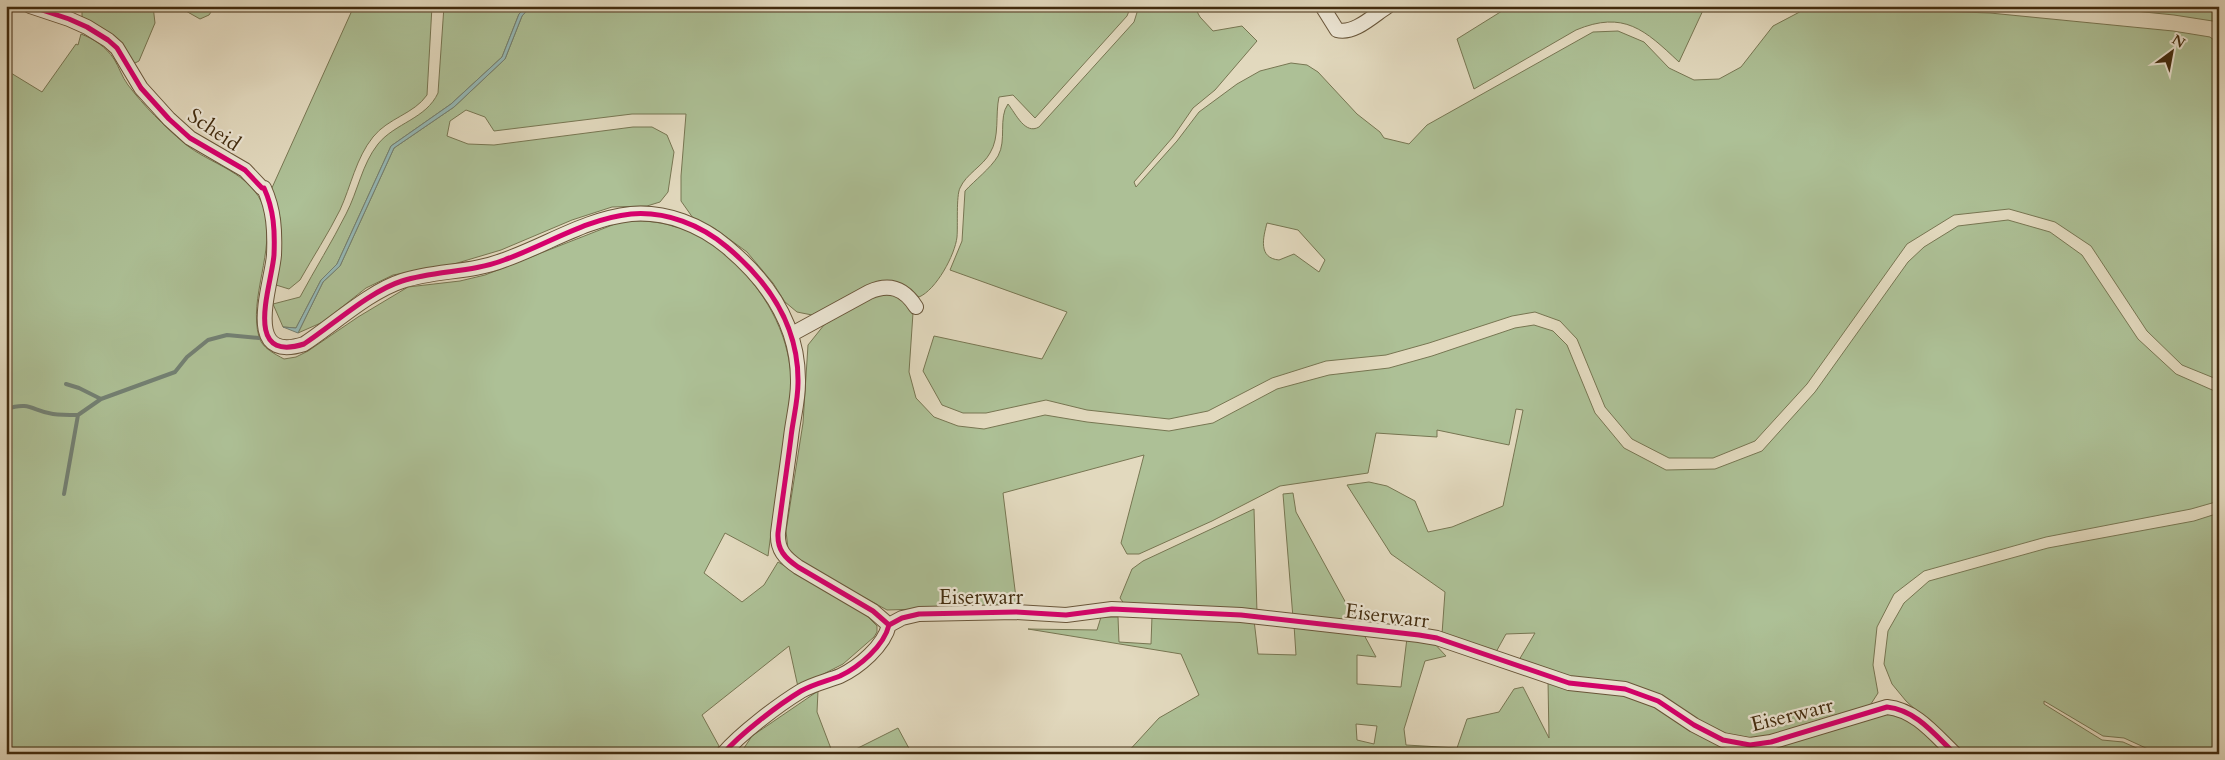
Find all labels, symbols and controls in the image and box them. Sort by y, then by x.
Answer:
north arrow [2148,28,2198,78]
text: N [2168,30,2189,53]
street label: Scheid [182,102,246,158]
street label: Eiserwarr [939,583,1023,612]
street label: Eiserwarr [1343,596,1431,636]
street label: Eiserwarr [1748,691,1837,739]

